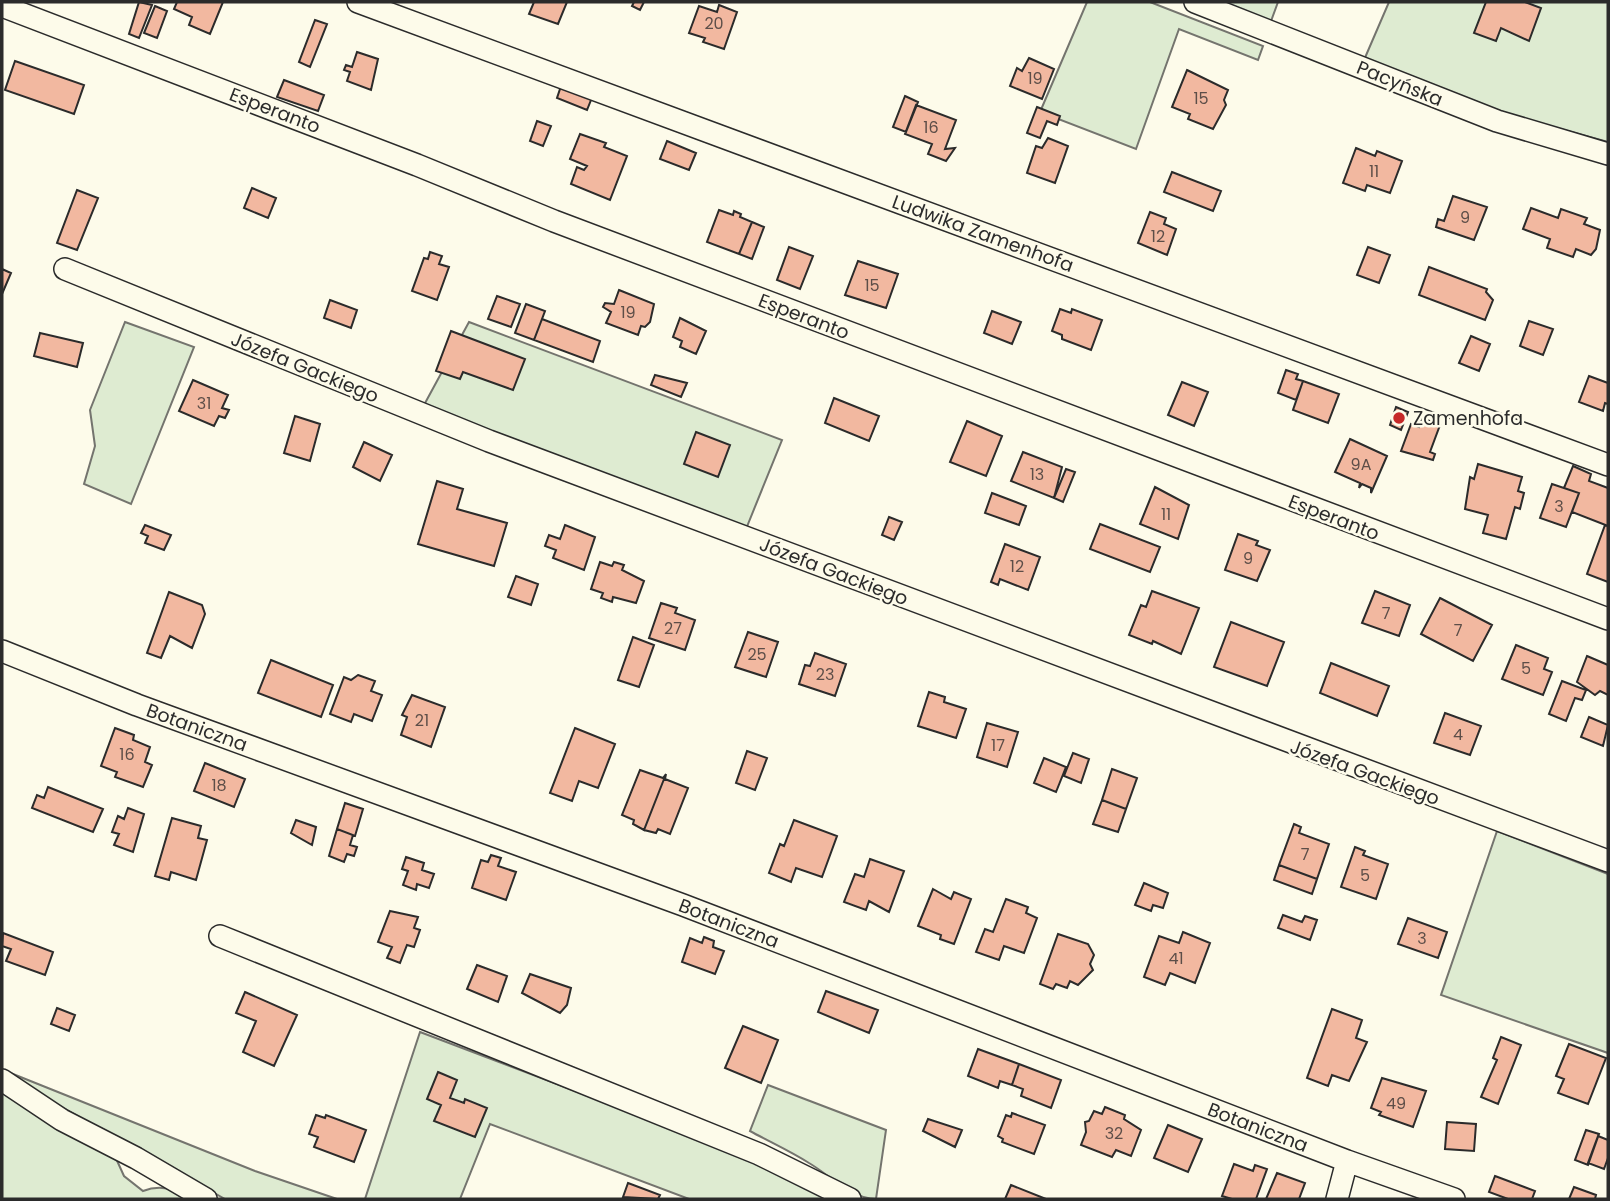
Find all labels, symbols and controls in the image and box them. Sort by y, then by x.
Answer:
house number: 20 [704,12,724,35]
street label: Pacyńska [1353,54,1447,113]
house number: 19 [1027,67,1043,90]
street label: Esperanto [225,81,324,140]
house number: 15 [1193,87,1209,110]
house number: 16 [923,116,939,139]
house number: 11 [1369,160,1379,183]
street label: Ludwika Zamenhofa [888,188,1077,279]
house number: 9 [1460,206,1470,229]
house number: 12 [1151,225,1165,248]
house number: 15 [864,274,880,297]
street label: Esperanto [754,287,853,346]
house number: 19 [620,301,636,324]
street label: Józefa Gackiego [227,325,383,409]
house number: 31 [197,392,211,415]
place label: Zamenhofa [1413,405,1523,432]
marker: Zamenhofa [1391,410,1407,426]
house number: 9A [1351,453,1372,476]
house number: 13 [1030,463,1044,486]
street label: Esperanto [1284,488,1383,547]
house number: 3 [1554,495,1564,518]
house number: 11 [1161,503,1171,526]
street label: Józefa Gackiego [756,531,912,612]
house number: 9 [1243,547,1253,570]
house number: 12 [1010,555,1024,578]
house number: 7 [1382,602,1391,625]
house number: 27 [664,617,682,640]
house number: 7 [1454,619,1463,642]
house number: 25 [747,643,767,666]
house number: 5 [1521,657,1531,680]
house number: 23 [816,663,834,686]
street label: Botaniczna [143,697,251,758]
house number: 21 [415,709,429,732]
house number: 4 [1453,723,1463,746]
street label: Józefa Gackiego [1286,733,1443,812]
house number: 17 [991,734,1005,757]
house number: 16 [119,743,135,766]
house number: 18 [211,774,227,797]
house number: 7 [1301,843,1310,866]
house number: 5 [1360,864,1370,887]
street label: Botaniczna [675,892,783,955]
house number: 3 [1417,927,1427,950]
house number: 41 [1168,947,1184,970]
house number: 49 [1386,1092,1406,1115]
street label: Botaniczna [1204,1096,1312,1159]
house number: 32 [1105,1122,1123,1145]

